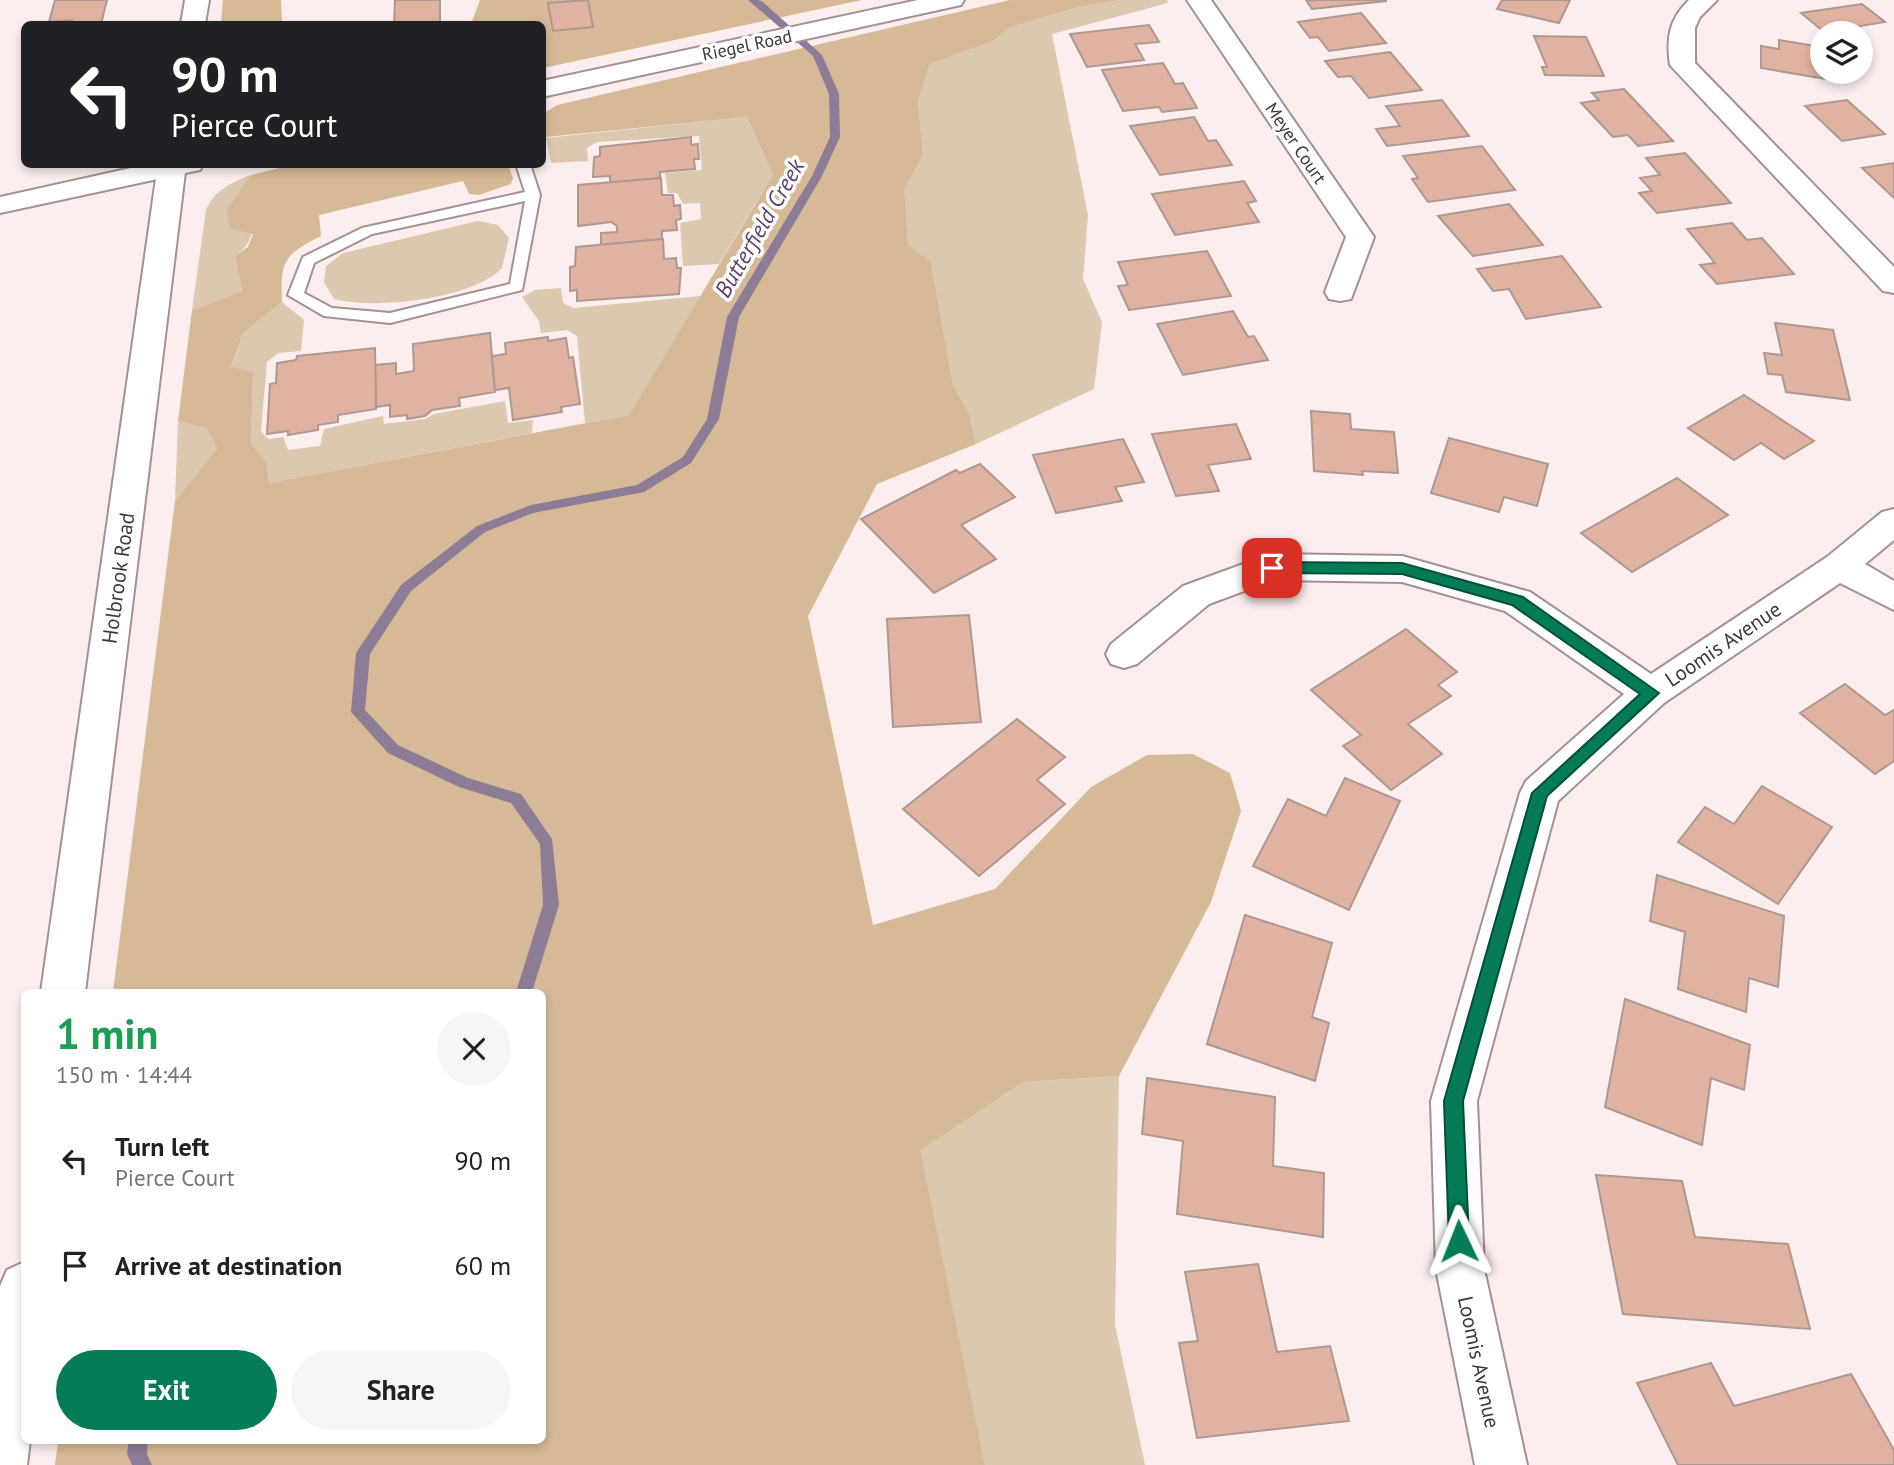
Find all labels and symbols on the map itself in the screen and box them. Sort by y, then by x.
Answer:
street label: Riegel Road [700,24,794,66]
street label: Meyer Court [1260,98,1332,188]
water label: Butterfield Creek [708,152,811,302]
street label: Holbrook Road [95,511,141,645]
pin [1242,538,1302,598]
street label: Loomis Avenue [1660,595,1786,693]
position arrow [1422,1204,1496,1278]
street label: Loomis Avenue [1452,1294,1506,1430]

